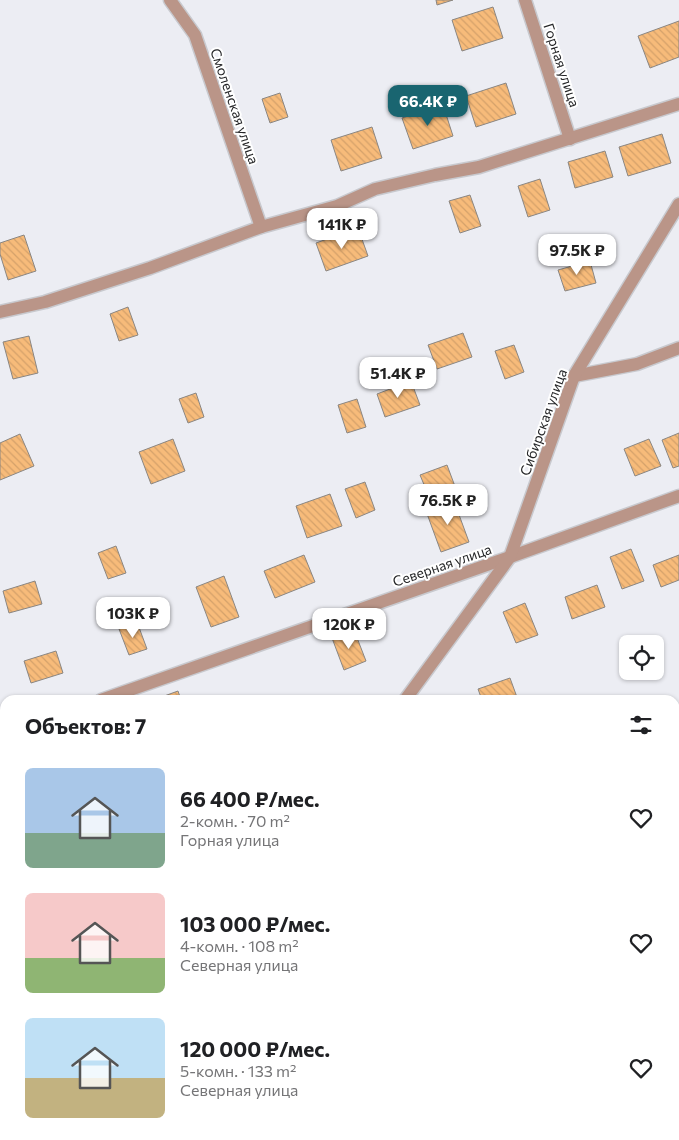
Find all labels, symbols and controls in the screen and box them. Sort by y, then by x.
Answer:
street label: Горная улица [540,21,584,109]
street label: Смоленская улица [207,46,263,166]
pin: 66.4K ₽ [382,84,474,127]
text: 66.4K ₽ [399,91,457,110]
pin: 141K ₽ [301,208,383,250]
text: 141K ₽ [318,214,366,233]
pin: 97.5K ₽ [531,234,623,276]
text: 97.5K ₽ [549,240,605,259]
pin: 51.4K ₽ [352,356,444,399]
text: 51.4K ₽ [370,363,426,382]
street label: Сибирская улица [516,366,570,478]
pin: 76.5K ₽ [402,484,494,526]
text: 76.5K ₽ [420,490,476,509]
street label: Северная улица [390,540,494,590]
pin: 103K ₽ [92,596,174,639]
text: 103K ₽ [107,603,159,622]
pin: 120K ₽ [308,608,390,650]
text: 120K ₽ [323,614,375,633]
map controls [619,635,664,680]
button: locate [619,635,664,680]
icon: filters [627,711,655,739]
text: Объектов: 7 [25,713,146,738]
text: 66 400 ₽/мес. [180,786,320,811]
icon: home [65,788,125,848]
icon: heart [627,804,655,832]
text: 2-комн. · 70 m² [180,811,290,830]
text: Горная улица [180,830,279,849]
text: 103 000 ₽/мес. [180,911,330,936]
icon: home [65,913,125,973]
icon: heart [627,929,655,957]
text: 4-комн. · 108 m² [180,936,299,955]
text: Северная улица [180,955,298,974]
text: 120 000 ₽/мес. [180,1036,330,1061]
icon: home [65,1038,125,1098]
icon: heart [627,1054,655,1082]
text: 5-комн. · 133 m² [180,1061,296,1080]
text: Северная улица [180,1080,298,1099]

